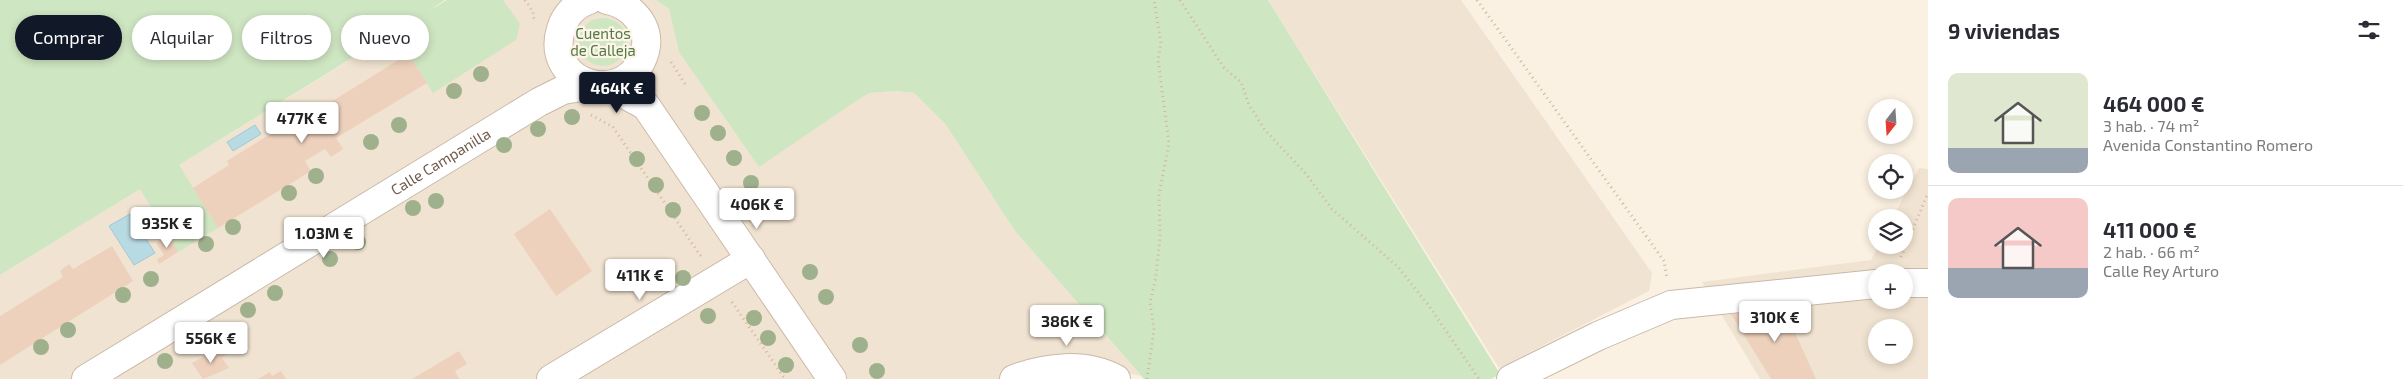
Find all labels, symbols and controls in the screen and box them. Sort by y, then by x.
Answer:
chip: Comprar [15,15,122,60]
chip: Alquilar [132,15,232,60]
chip: Filtros [242,15,331,60]
chip: Nuevo [341,15,429,60]
icon: filters [2355,16,2383,44]
text: 9 viviendas [1948,18,2060,43]
park label: Cuentos de Calleja [570,24,636,60]
pin: 464K € [576,72,658,114]
text: 464K € [590,78,644,97]
text: 464 000 € [2103,91,2204,116]
icon: home [1988,93,2048,153]
north arrow [1868,99,1912,144]
map controls [1868,99,1913,364]
pin: 477K € [261,102,343,144]
text: 477K € [277,108,327,127]
text: 3 hab. · 74 m² [2103,116,2199,135]
street label: Calle Campanilla [387,124,494,198]
text: Avenida Constantino Romero [2103,135,2313,154]
button: locate [1868,154,1913,199]
pin: 406K € [716,188,798,230]
text: 406K € [730,194,784,213]
pin: 935K € [126,206,208,249]
button: layers [1868,209,1913,254]
text: 935K € [141,213,193,232]
pin: 1.03M € [278,216,370,259]
text: 411 000 € [2103,217,2197,242]
icon: home [1988,218,2048,278]
text: 1.03M € [295,223,353,242]
text: 2 hab. · 66 m² [2103,242,2200,261]
pin: 411K € [599,258,681,301]
text: Calle Rey Arturo [2103,261,2219,280]
button: + [1868,264,1913,309]
text: 411K € [616,265,664,284]
pin: 310K € [1734,300,1816,343]
pin: 386K € [1026,304,1108,347]
text: 310K € [1750,307,1800,326]
text: 386K € [1041,311,1093,330]
button: − [1868,319,1913,364]
pin: 556K € [170,322,252,364]
text: 556K € [186,328,236,347]

